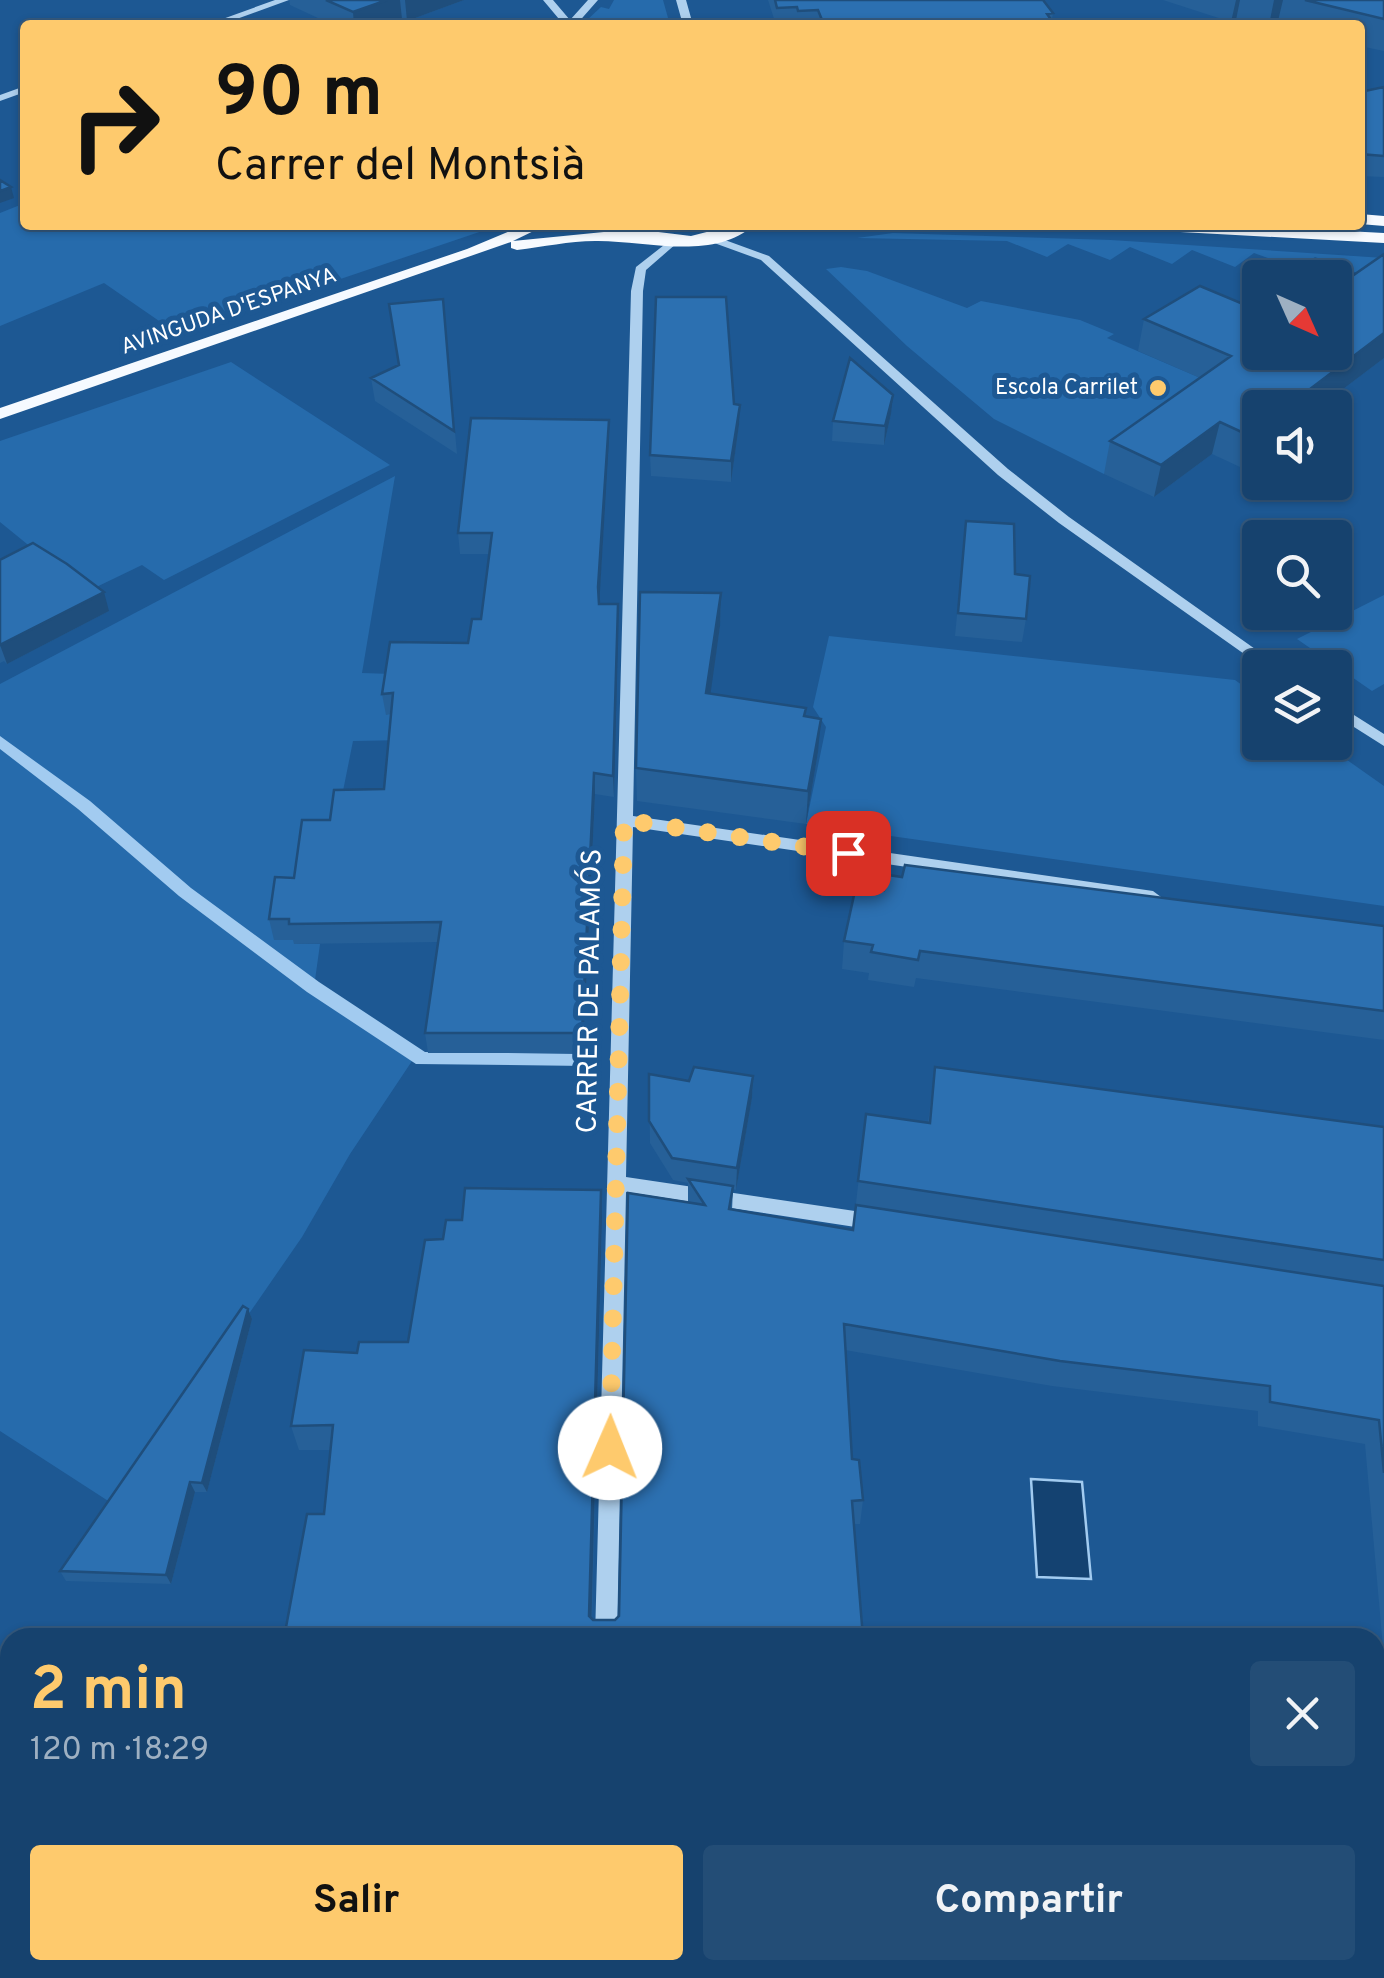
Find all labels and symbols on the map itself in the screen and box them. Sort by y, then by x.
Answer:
north arrow [1242,260,1352,370]
street label: AVINGUDA D'ESPANYA [117,262,341,362]
place label: Escola Carrilet [995,375,1138,402]
marker: Escola Carrilet [1147,377,1169,399]
pin [806,811,891,896]
street label: CARRER DE PALAMÓS [569,848,611,1134]
position arrow [558,1396,662,1500]

